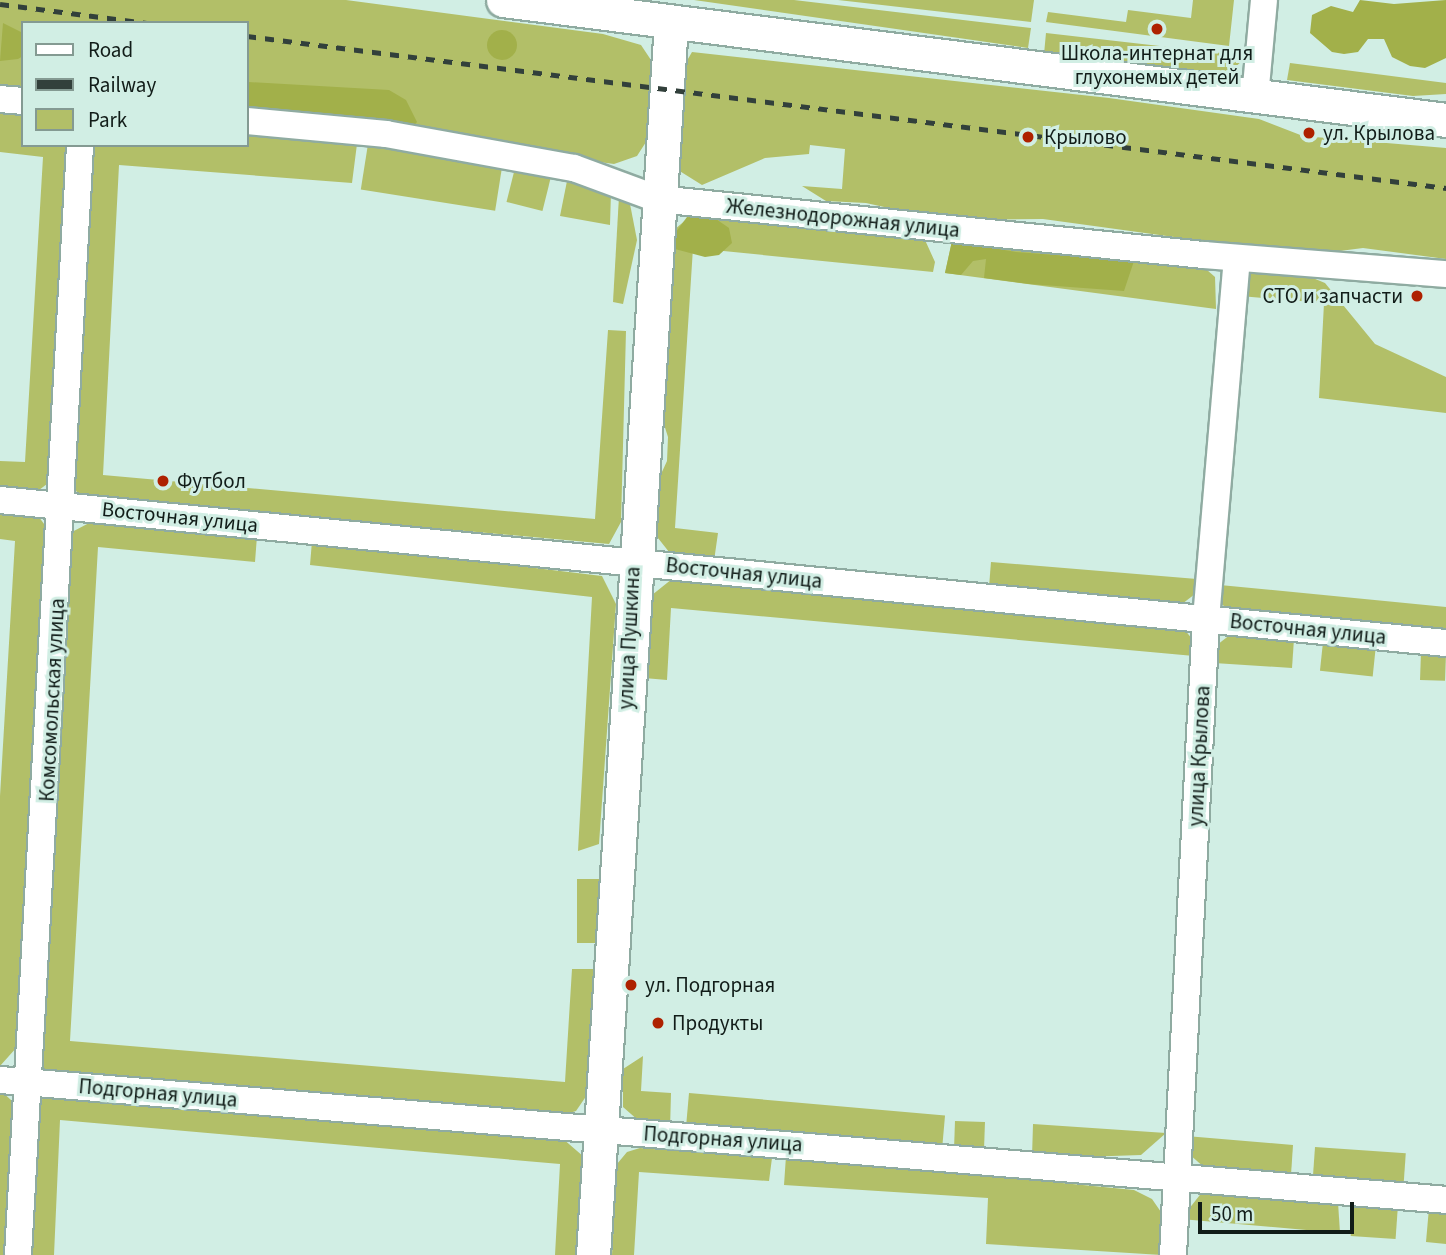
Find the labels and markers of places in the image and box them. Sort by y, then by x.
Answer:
marker: Школа-интернат для глухонемых детей [1149,21,1165,37]
place label: Школа-интернат для глухонемых детей [1061,40,1253,90]
place label: ул. Крылова [1323,120,1435,146]
place label: Крылово [1044,124,1127,150]
marker: ул. Крылова [1301,125,1317,141]
marker: Крылово [1018,127,1038,147]
place label: СТО и запчасти [1262,283,1403,309]
marker: СТО и запчасти [1409,288,1425,304]
place label: Футбол [177,468,246,494]
marker: Футбол [155,473,171,489]
place label: ул. Подгорная [645,972,775,998]
marker: ул. Подгорная [623,977,639,993]
place label: Продукты [672,1010,763,1036]
marker: Продукты [650,1015,666,1031]

